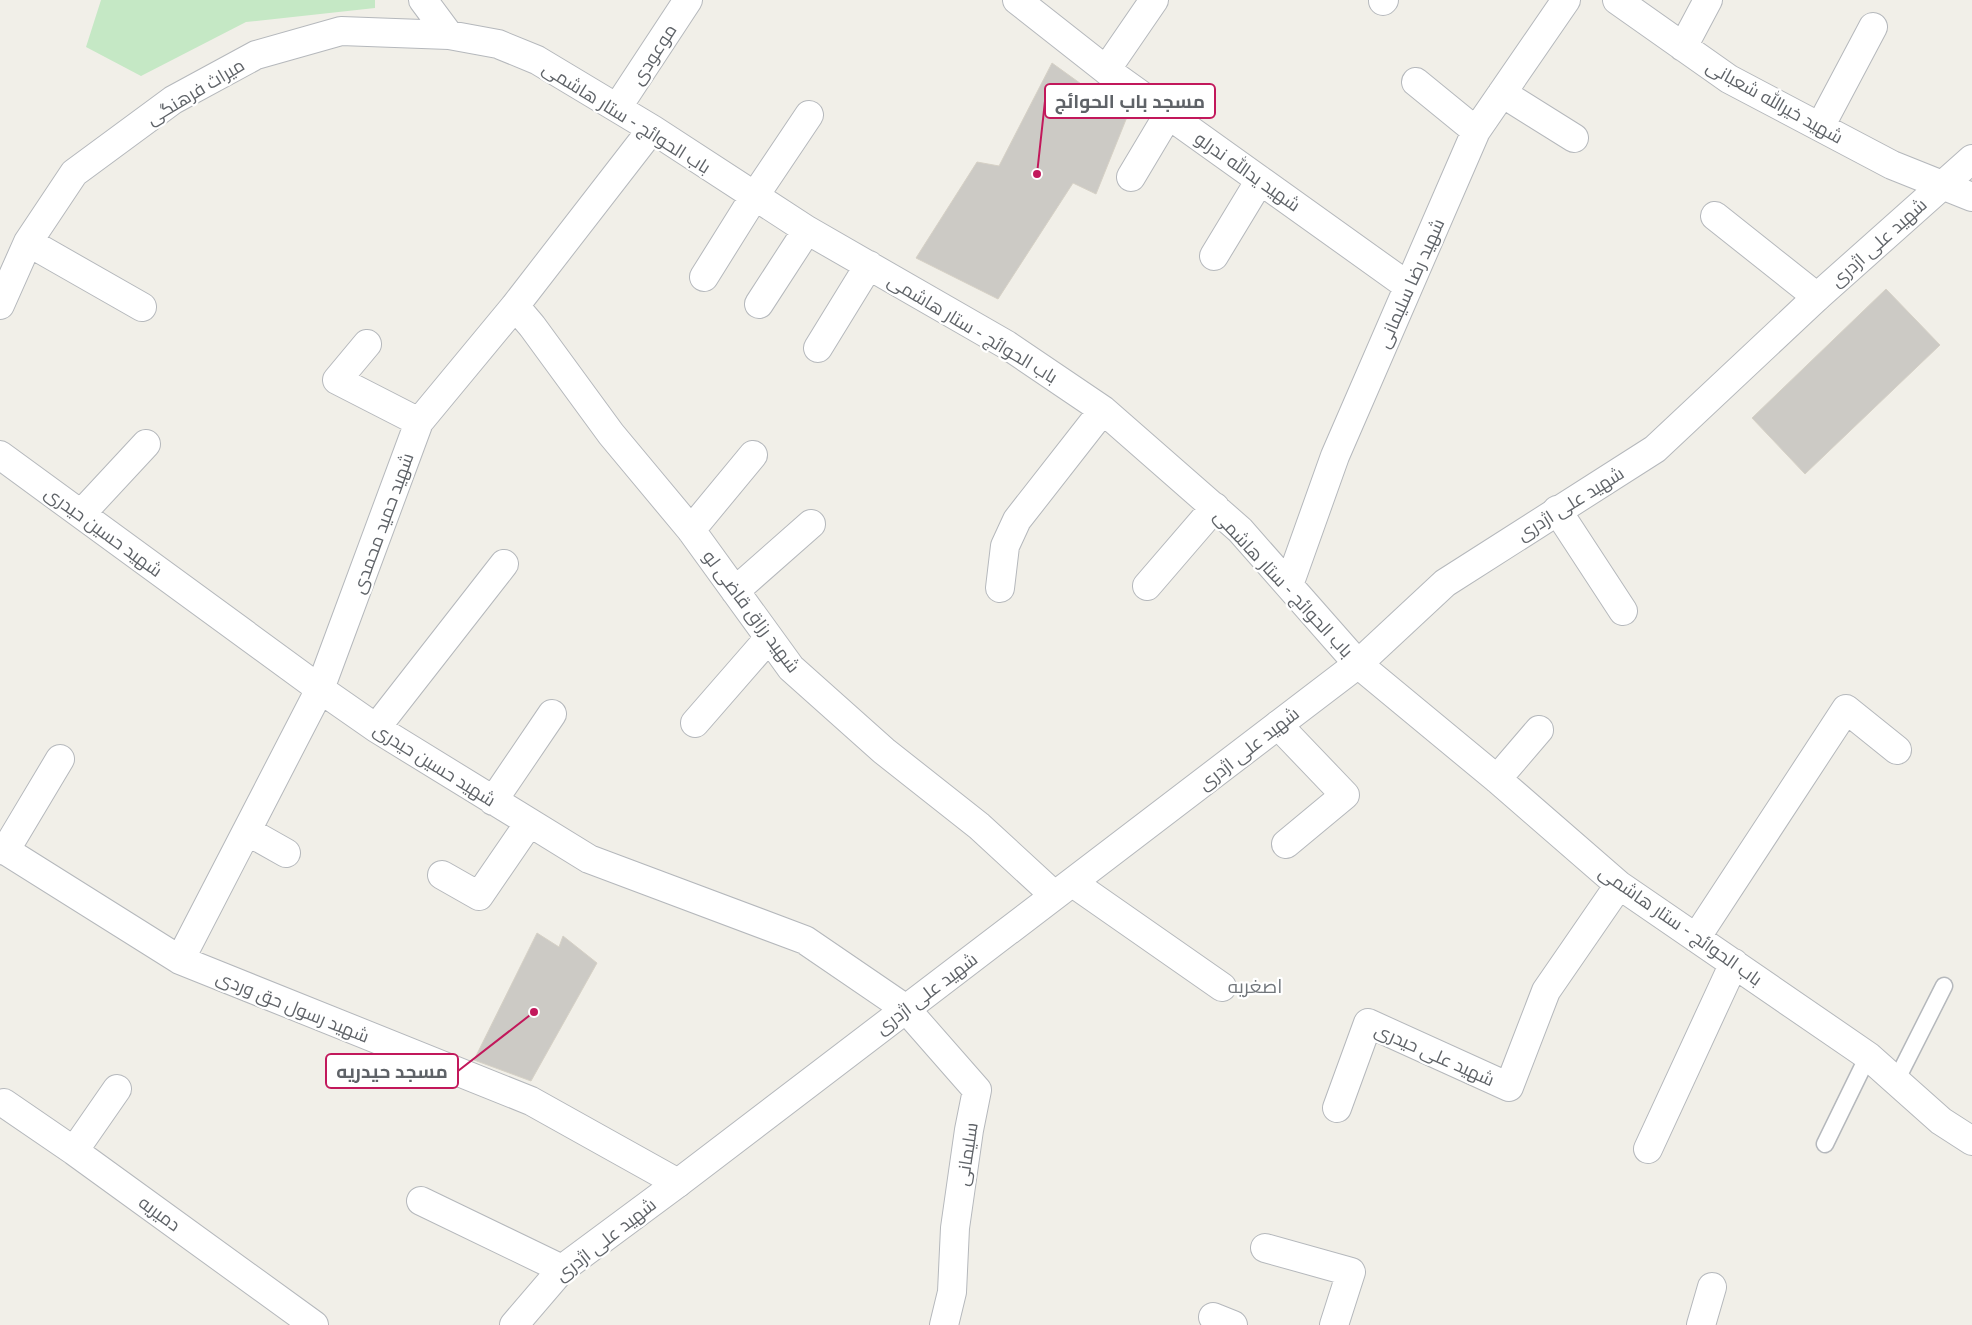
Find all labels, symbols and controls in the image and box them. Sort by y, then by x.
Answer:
street label: موعودی [625,20,682,89]
street label: میراث فرهنگی [142,53,249,130]
street label: شهید خیرالله شعبانی [1702,54,1847,149]
street label: باب الحوائج - ستار هاشمی [538,56,715,179]
callout: مسجد باب الحوائج [1045,84,1215,118]
text: مسجد باب الحوائج [1055,89,1205,115]
street label: شهید یدالله ندرلو [1190,127,1305,216]
street label: شهید علی اژدری [1825,193,1931,292]
street label: شهید رضا سلیمانی [1372,215,1449,352]
street label: باب الحوائج - ستار هاشمی [883,269,1062,389]
street label: شهید حمید محمدی [346,450,419,597]
street label: شهید علی اژدری [1512,461,1628,546]
street label: شهید حسین حیدری [40,481,167,582]
street label: باب الحوائج - ستار هاشمی [1208,504,1358,663]
street label: شهید رزاق قاضی لو [697,545,805,678]
street label: شهید علی اژدری [1193,702,1304,795]
street label: شهید حسین حیدری [369,718,500,811]
street label: باب الحوائج - ستار هاشمی [1594,860,1767,991]
street label: شهید علی اژدری [871,947,982,1039]
street label: شهید رسول حق وردی [213,965,373,1049]
district label: اصغریه [1228,974,1282,998]
street label: شهید علی حیدری [1371,1018,1498,1091]
callout: مسجد حیدریه [326,1054,458,1088]
text: مسجد حیدریه [336,1059,448,1083]
street label: سلیمانی [950,1121,983,1187]
street label: دمیریه [134,1191,185,1236]
street label: شهید علی اژدری [550,1193,661,1286]

